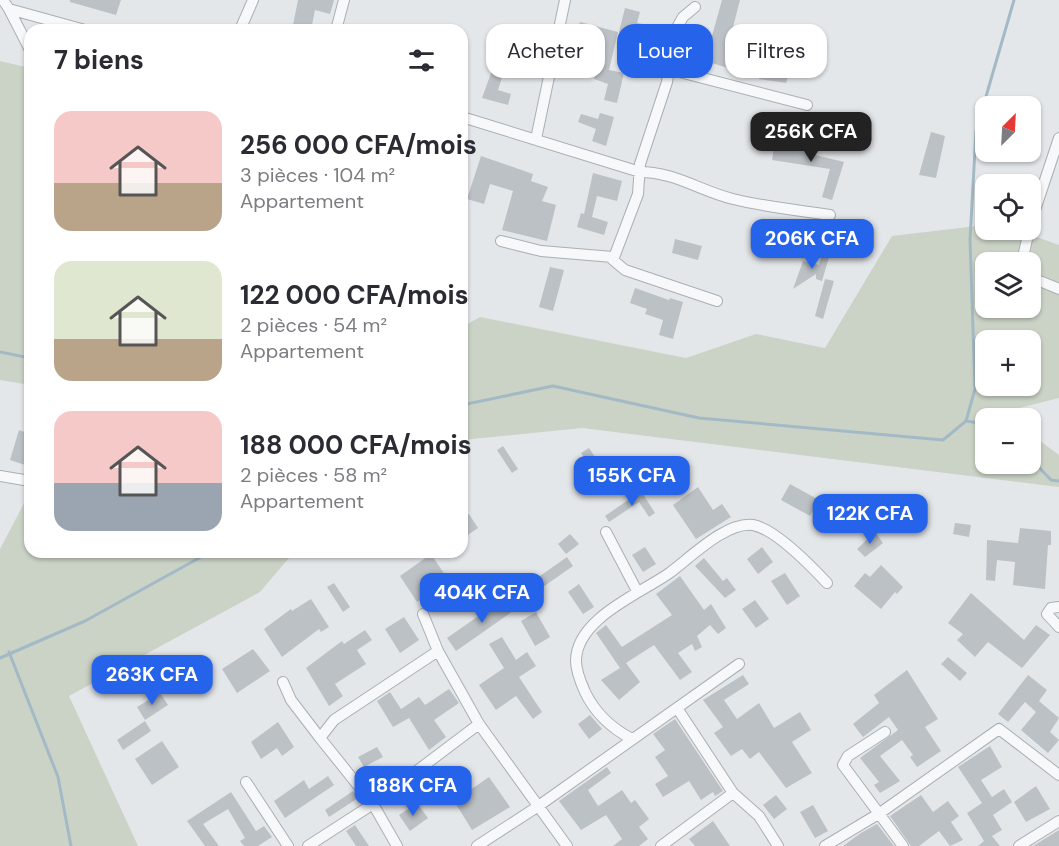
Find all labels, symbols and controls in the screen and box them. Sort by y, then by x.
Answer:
chip: Acheter [486,24,605,78]
chip: Louer [617,24,713,78]
chip: Filtres [725,24,827,78]
text: 7 biens [54,43,144,77]
icon: filters [405,44,438,77]
north arrow [975,96,1041,162]
map controls [975,96,1041,474]
pin: 256K CFA [749,112,873,163]
text: 256K CFA [765,118,857,144]
text: 256 000 CFA/mois [240,128,477,162]
icon: home [102,135,174,207]
text: 3 pièces · 104 m² [240,162,395,188]
button: locate [975,174,1041,240]
text: Appartement [240,188,364,214]
pin: 206K CFA [750,219,874,270]
text: 206K CFA [765,225,859,251]
button: layers [975,252,1041,318]
text: 122 000 CFA/mois [240,278,469,312]
icon: home [102,285,174,357]
text: 2 pièces · 54 m² [240,312,387,338]
button: + [975,330,1041,396]
text: Appartement [240,338,364,364]
button: − [975,408,1041,474]
text: 188 000 CFA/mois [240,428,472,462]
icon: home [102,435,174,507]
pin: 155K CFA [570,456,694,507]
text: 2 pièces · 58 m² [240,462,387,488]
text: 155K CFA [588,462,676,488]
text: Appartement [240,488,364,514]
pin: 122K CFA [808,494,932,545]
text: 122K CFA [827,500,913,526]
pin: 404K CFA [420,573,544,624]
text: 404K CFA [434,579,530,605]
pin: 263K CFA [90,655,214,706]
text: 263K CFA [106,661,198,687]
pin: 188K CFA [351,766,475,817]
text: 188K CFA [369,772,457,798]

